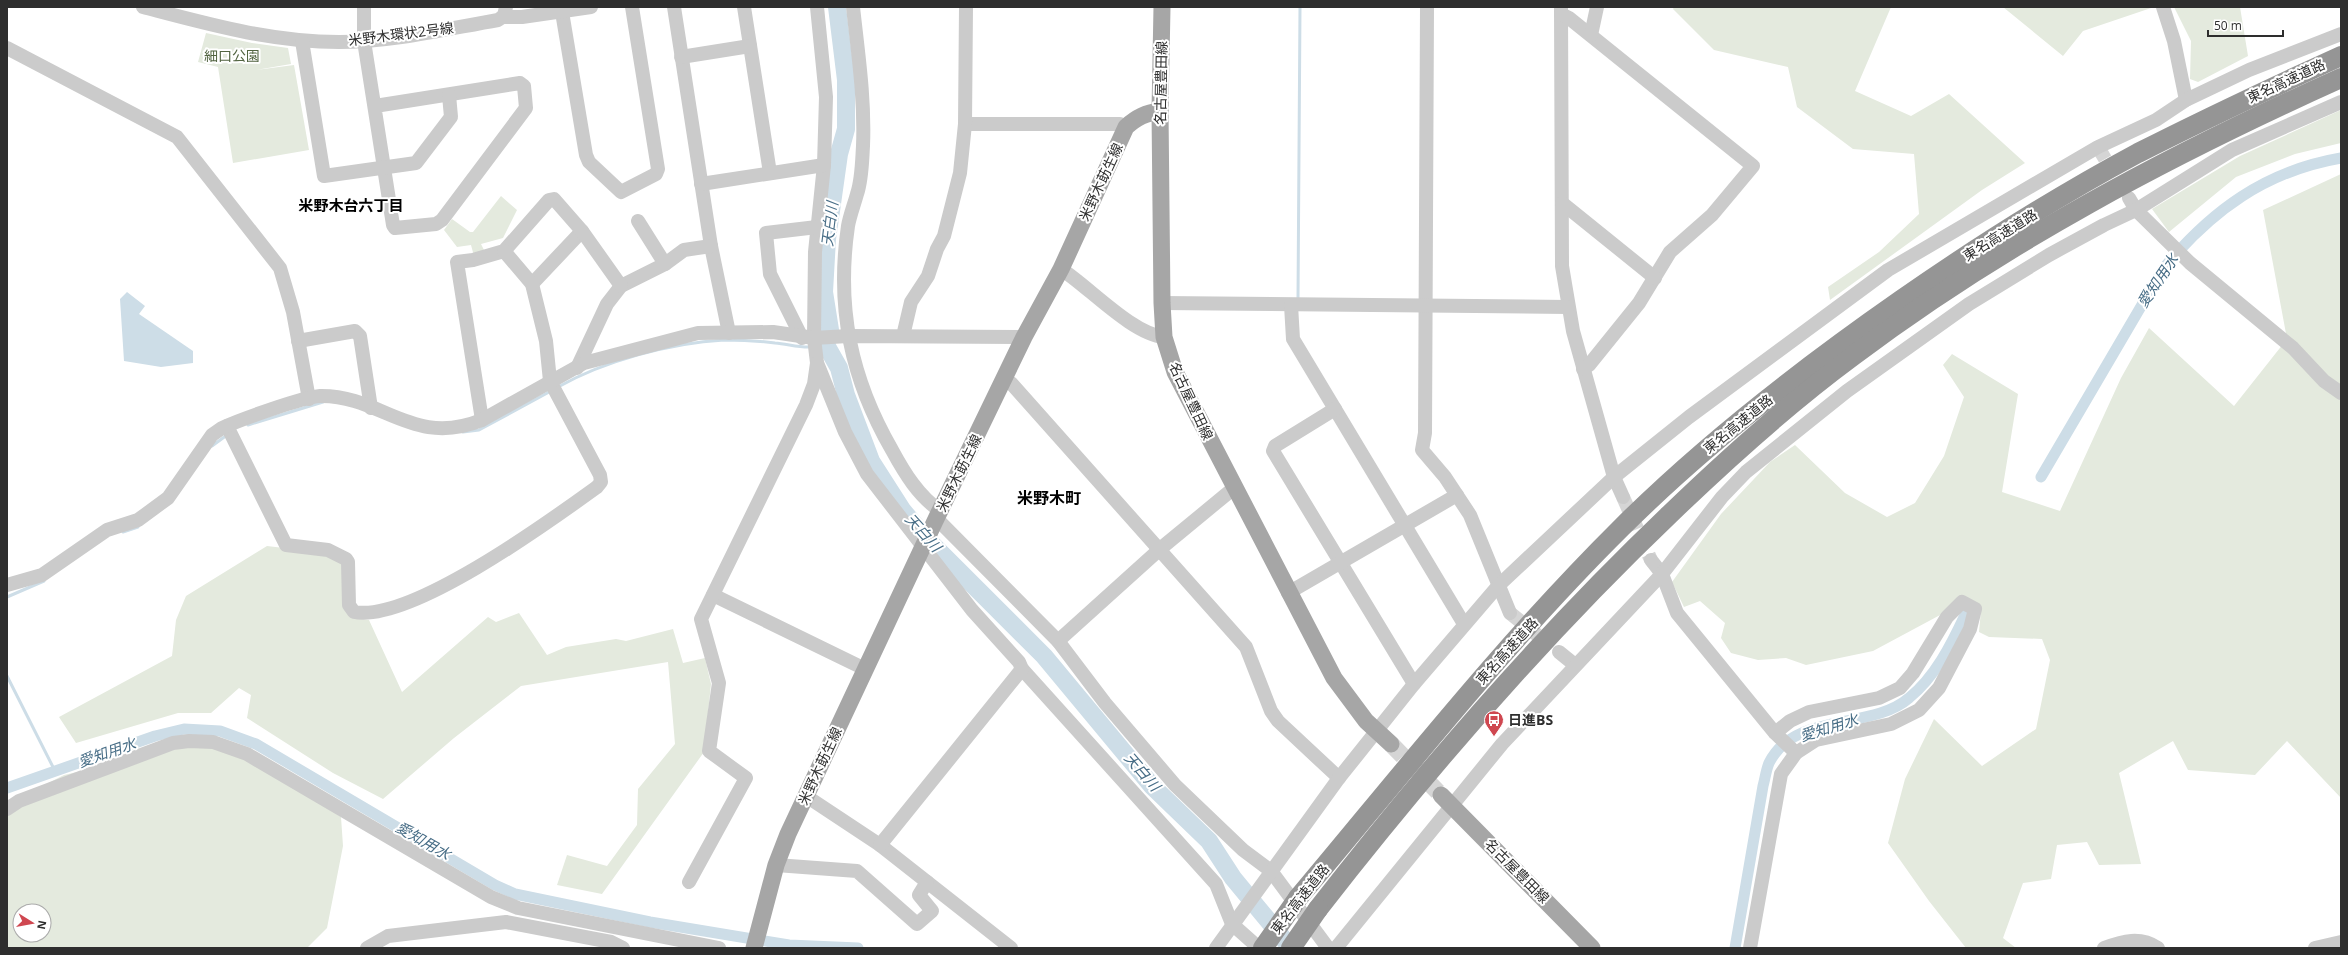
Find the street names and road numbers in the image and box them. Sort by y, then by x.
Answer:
street label: 米野木環状2号線 [347,18,455,49]
street label: 名古屋豊田線 [1150,41,1171,125]
street label: 東名高速道路 [2244,54,2328,107]
street label: 米野木莇生線 [1074,140,1127,224]
street label: 東名高速道路 [1959,204,2040,265]
street label: 名古屋豊田線 [1165,359,1218,443]
street label: 東名高速道路 [1699,390,1776,457]
street label: 米野木莇生線 [932,431,986,515]
street label: 東名高速道路 [1471,613,1542,688]
street label: 米野木莇生線 [793,724,846,808]
street label: 名古屋豊田線 [1481,834,1554,907]
street label: 東名高速道路 [1266,860,1333,938]

